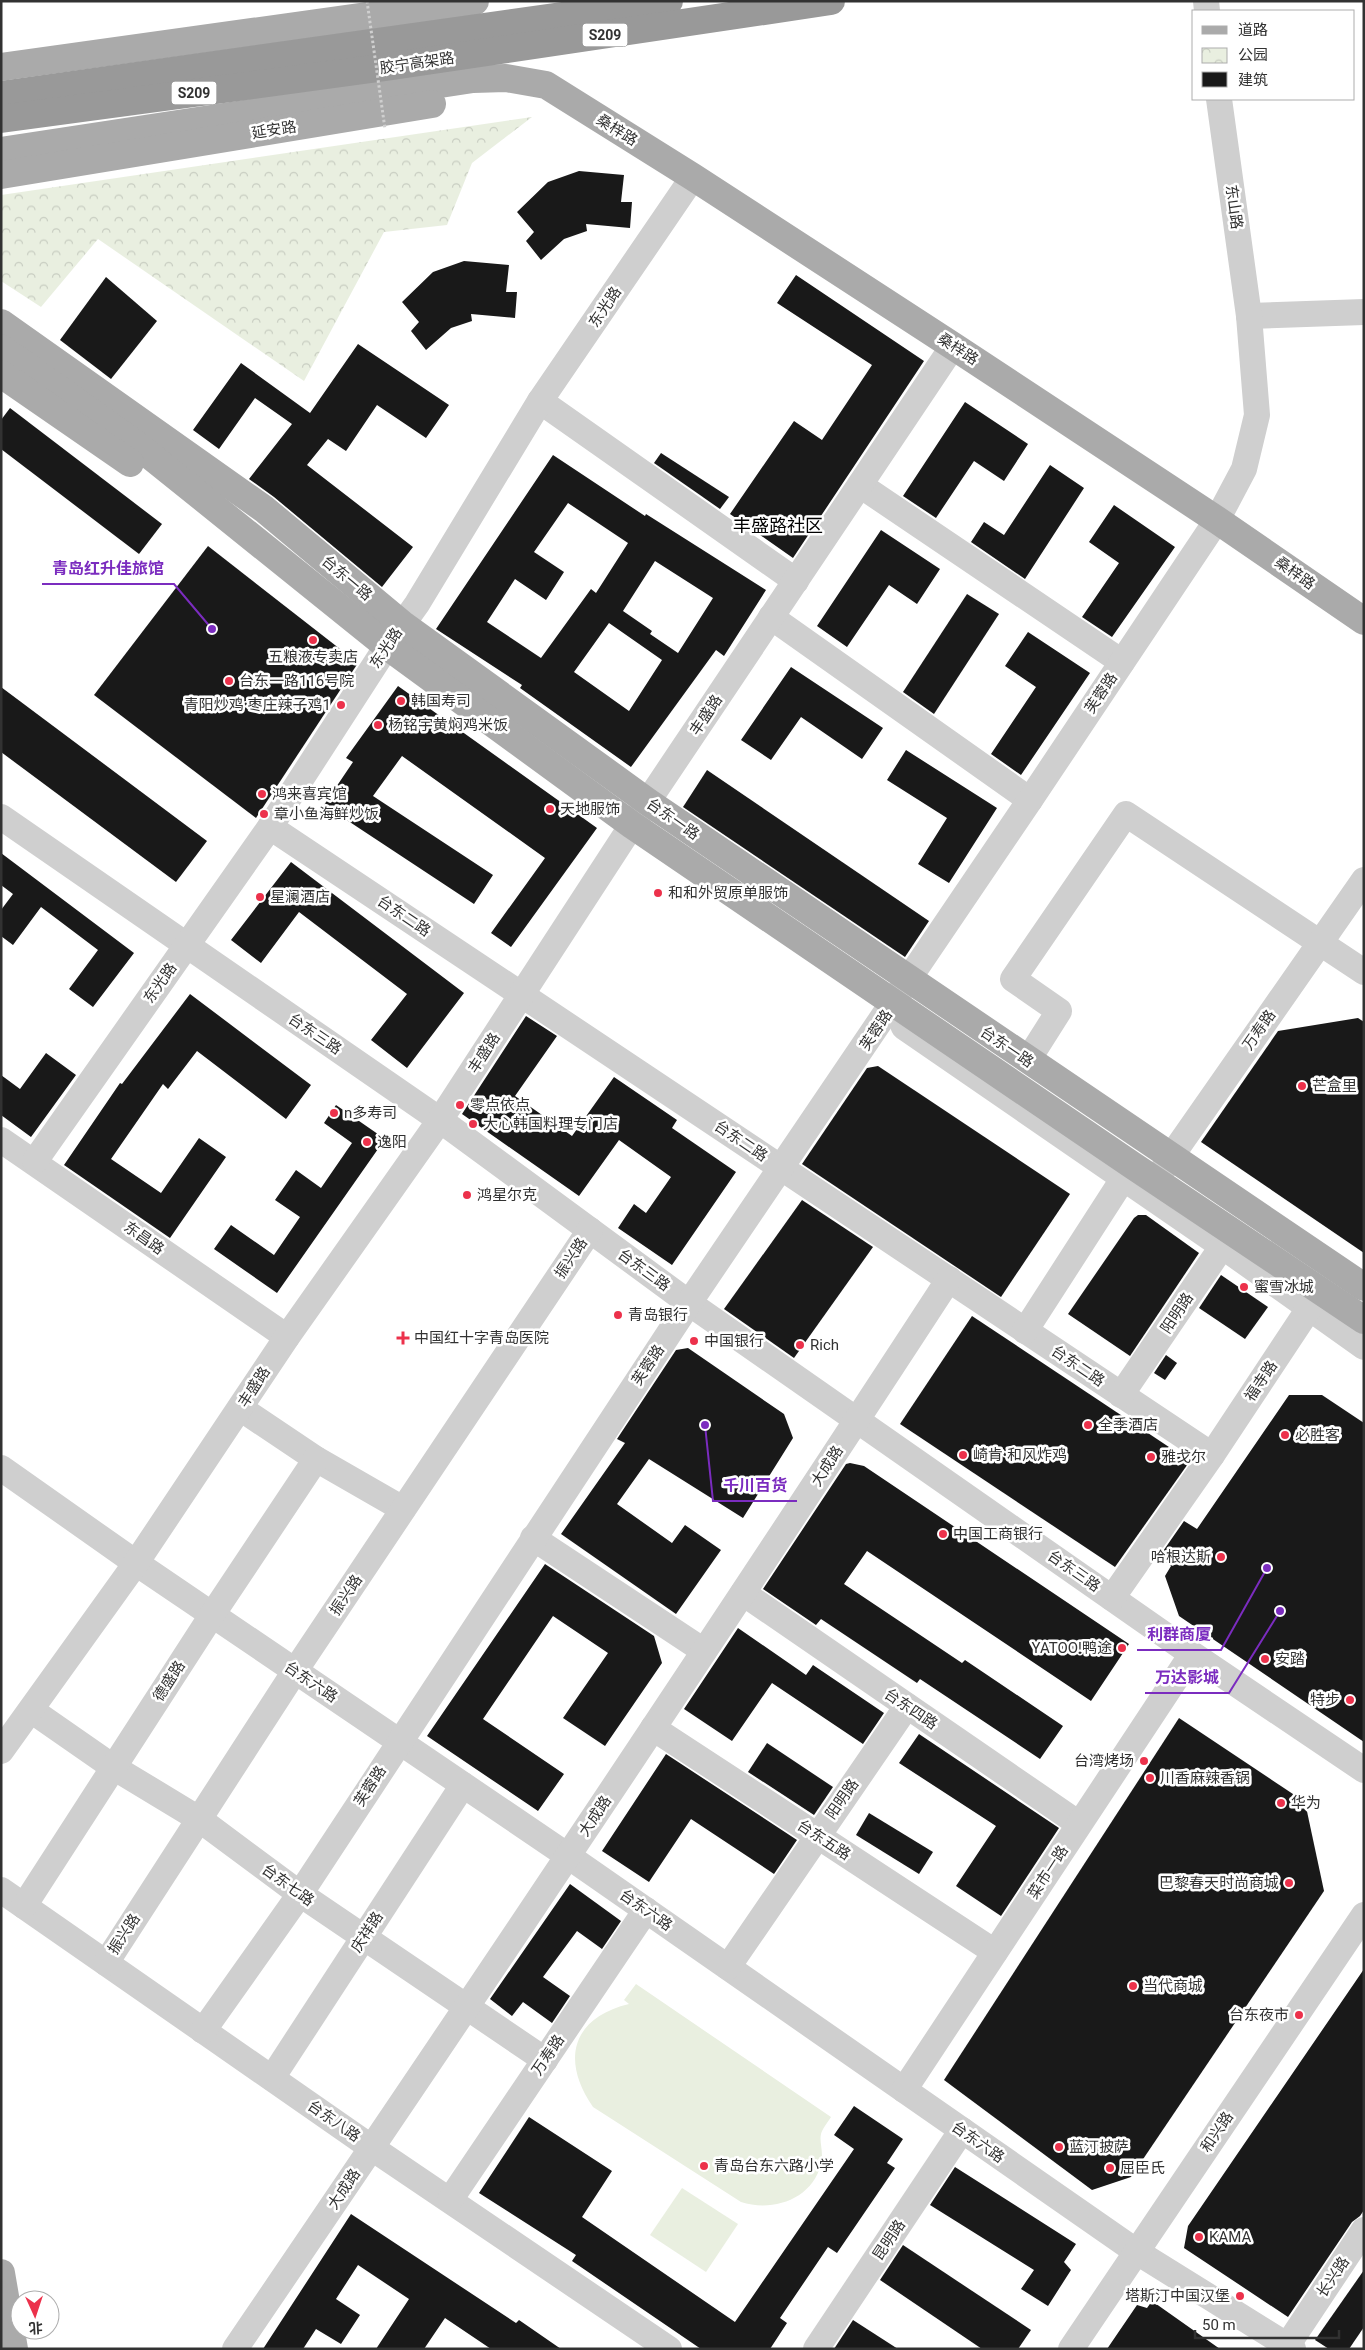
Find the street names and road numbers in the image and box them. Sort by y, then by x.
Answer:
road number: S209 [582,24,628,46]
street label: 胶宁高架路 [379,49,455,77]
road number: S209 [172,82,216,105]
street label: 桑梓路 [593,110,641,150]
street label: 延安路 [250,118,298,142]
street label: 东山路 [1222,183,1246,231]
street label: 东光路 [585,283,625,331]
street label: 桑梓路 [934,329,982,369]
street label: 台东一路 [318,552,376,604]
street label: 桑梓路 [1271,553,1319,593]
street label: 东光路 [366,624,406,672]
street label: 芙蓉路 [1081,669,1121,717]
street label: 丰盛路 [686,691,726,739]
street label: 台东一路 [643,794,703,844]
street label: 台东二路 [374,892,434,940]
street label: 东光路 [140,959,180,1007]
street label: 芙蓉路 [856,1006,896,1054]
street label: 万寿路 [1239,1006,1279,1054]
street label: 台东三路 [285,1010,345,1058]
street label: 台东一路 [977,1023,1037,1071]
street label: 丰盛路 [464,1029,504,1077]
street label: 台东二路 [711,1117,771,1165]
street label: 东昌路 [120,1218,168,1258]
street label: 振兴路 [551,1234,591,1282]
street label: 台东三路 [614,1245,674,1295]
street label: 阳明路 [1157,1289,1197,1337]
street label: 芙蓉路 [628,1341,668,1389]
street label: 台东二路 [1048,1342,1108,1390]
street label: 福寺路 [1241,1357,1281,1405]
street label: 丰盛路 [234,1363,274,1411]
street label: 大成路 [807,1442,847,1490]
street label: 台东三路 [1044,1546,1104,1596]
street label: 振兴路 [326,1571,366,1619]
street label: 德盛路 [149,1657,189,1705]
street label: 台东六路 [281,1658,341,1706]
street label: 台东四路 [881,1685,941,1733]
street label: 芙蓉路 [350,1762,390,1810]
street label: 阳明路 [822,1775,862,1823]
street label: 大成路 [575,1792,615,1840]
street label: 台东五路 [794,1816,854,1864]
street label: 菜市一路 [1024,1842,1072,1902]
street label: 台东七路 [258,1860,318,1910]
street label: 台东六路 [616,1885,676,1935]
street label: 庆祥路 [347,1908,387,1956]
street label: 振兴路 [104,1910,144,1958]
street label: 万寿路 [528,2031,568,2079]
street label: 台东八路 [304,2096,364,2146]
street label: 和兴路 [1197,2108,1237,2156]
street label: 台东六路 [948,2117,1008,2167]
street label: 大成路 [324,2165,364,2213]
street label: 昆明路 [869,2216,909,2264]
street label: 长兴路 [1313,2253,1353,2301]

